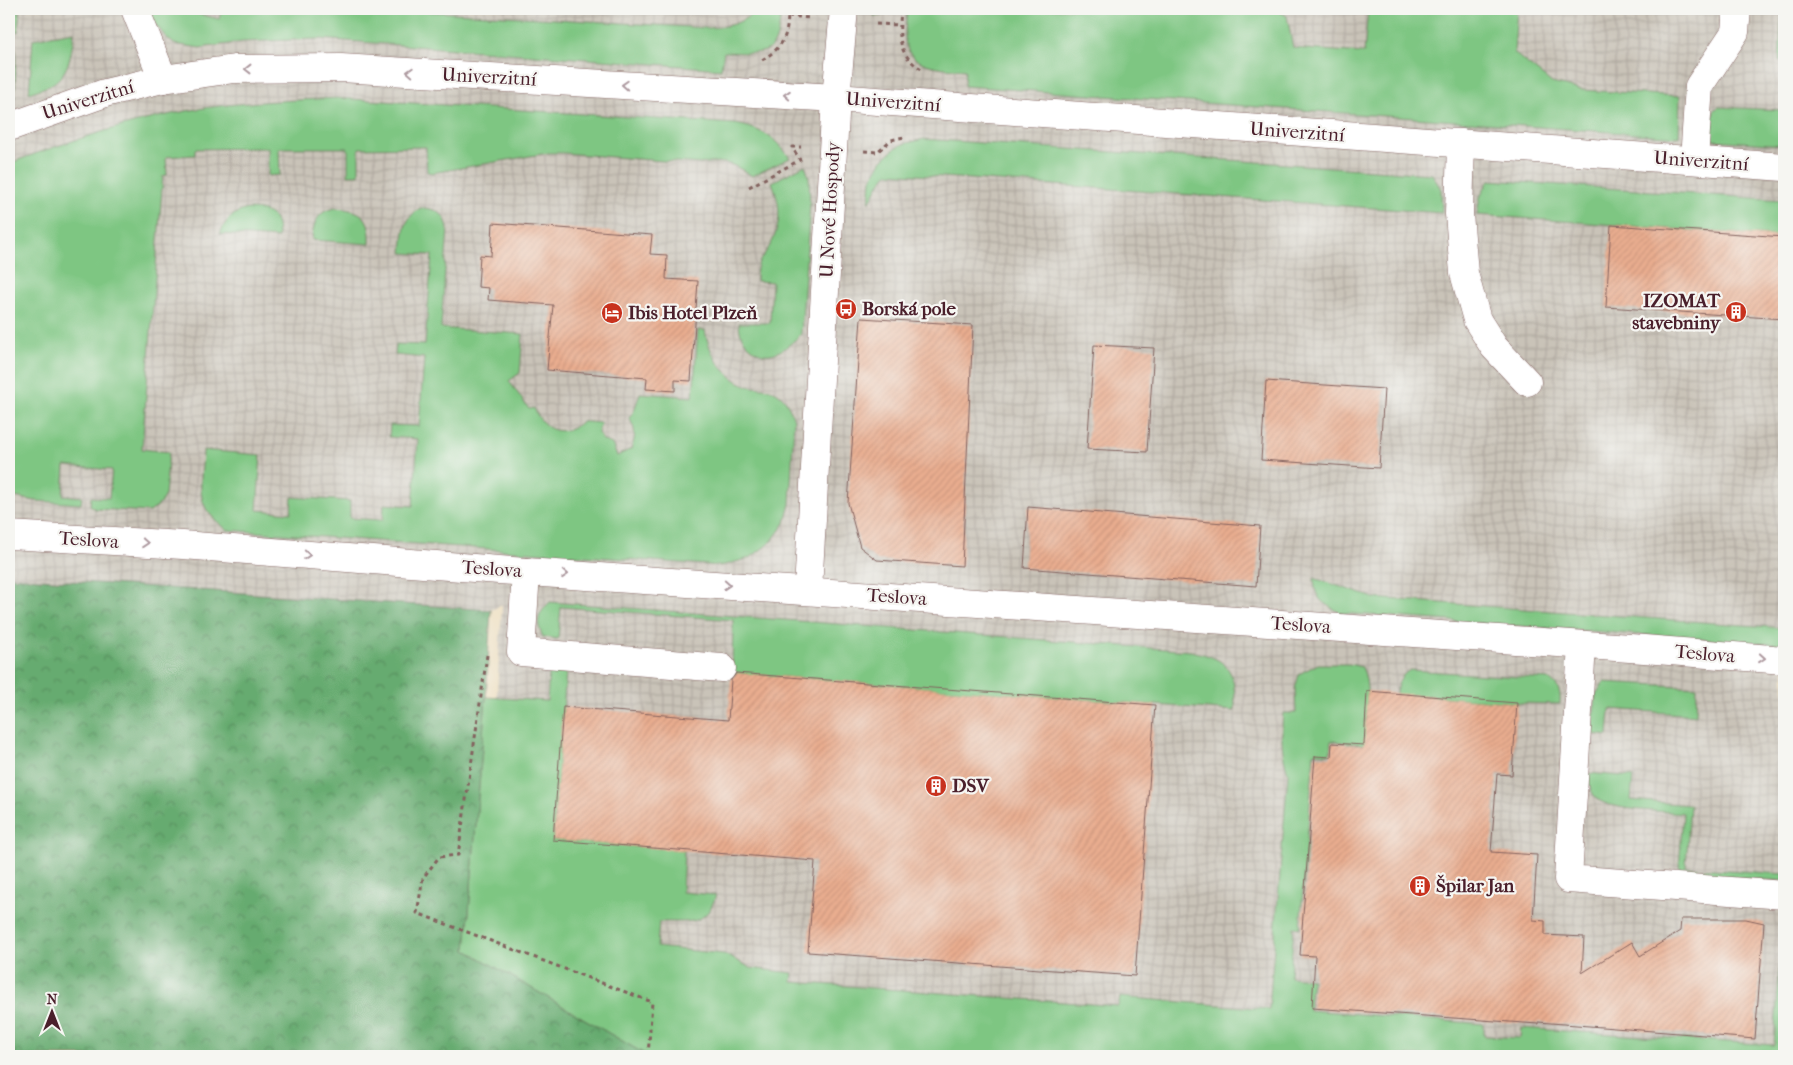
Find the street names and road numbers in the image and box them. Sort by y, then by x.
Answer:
street label: Univerzitní [441,64,537,90]
street label: Univerzitní [39,75,137,124]
street label: Univerzitní [845,88,942,116]
street label: Univerzitní [1249,118,1346,146]
street label: U Nové Hospody [815,140,845,279]
street label: Univerzitní [1653,147,1750,175]
street label: Teslova [58,527,120,553]
street label: Teslova [461,556,523,582]
street label: Teslova [866,584,928,610]
street label: Teslova [1270,612,1332,638]
street label: Teslova [1674,640,1736,668]

